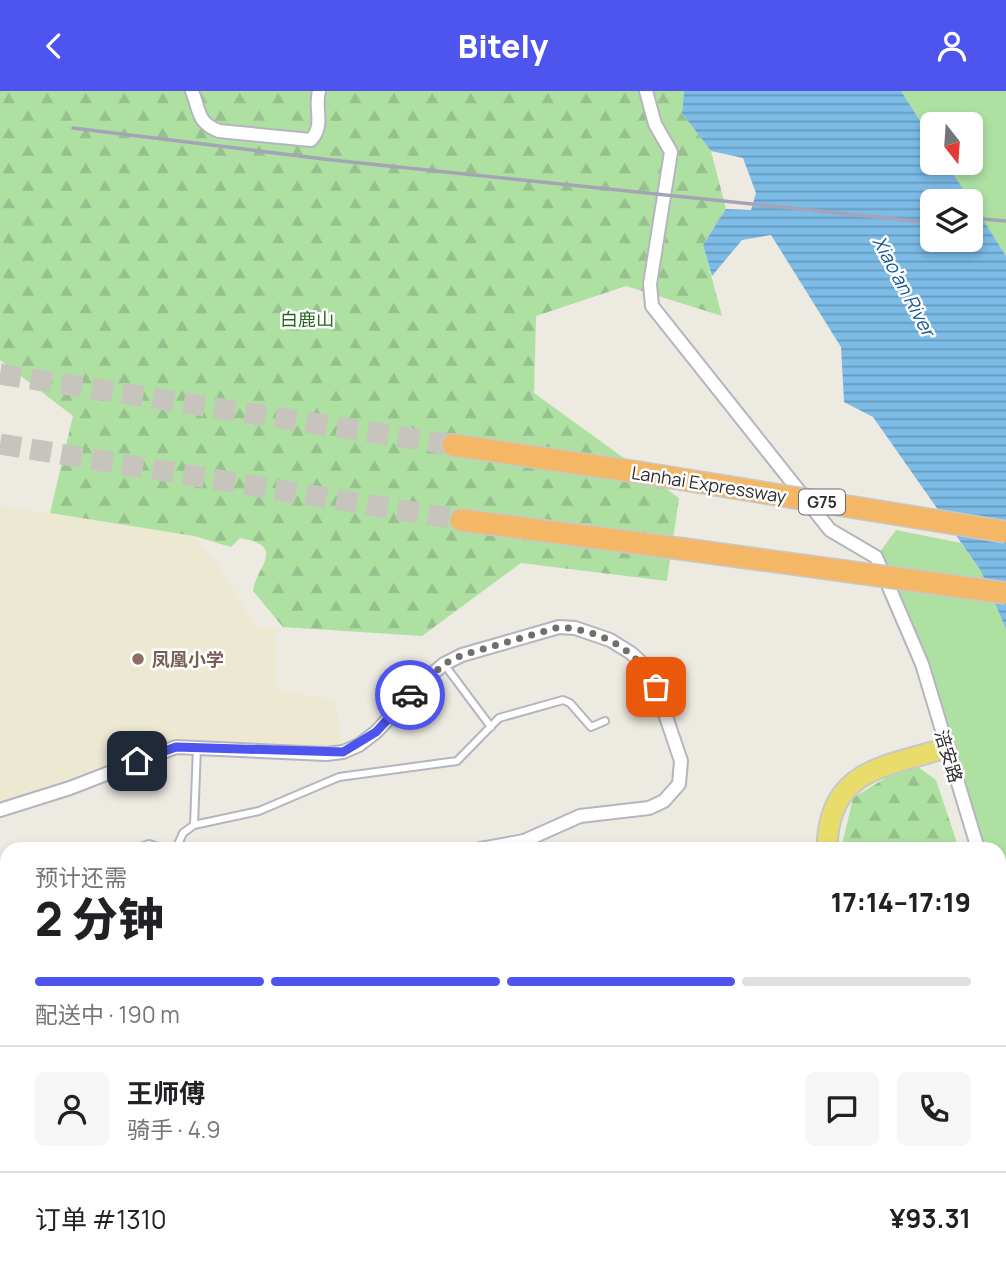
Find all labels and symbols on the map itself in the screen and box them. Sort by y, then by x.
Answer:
north arrow [920,112,984,175]
water label: Xiao'an River [867,231,942,343]
park label: 白鹿山 [280,307,334,331]
street label: Lanhai Expressway [630,460,789,508]
road number: G75 [799,489,845,515]
place label: 凤凰小学 [152,647,224,671]
marker: 凤凰小学 [130,651,146,667]
pin [626,657,686,717]
courier [375,660,445,730]
street label: 涪安路 [930,727,968,785]
pin [107,731,167,791]

